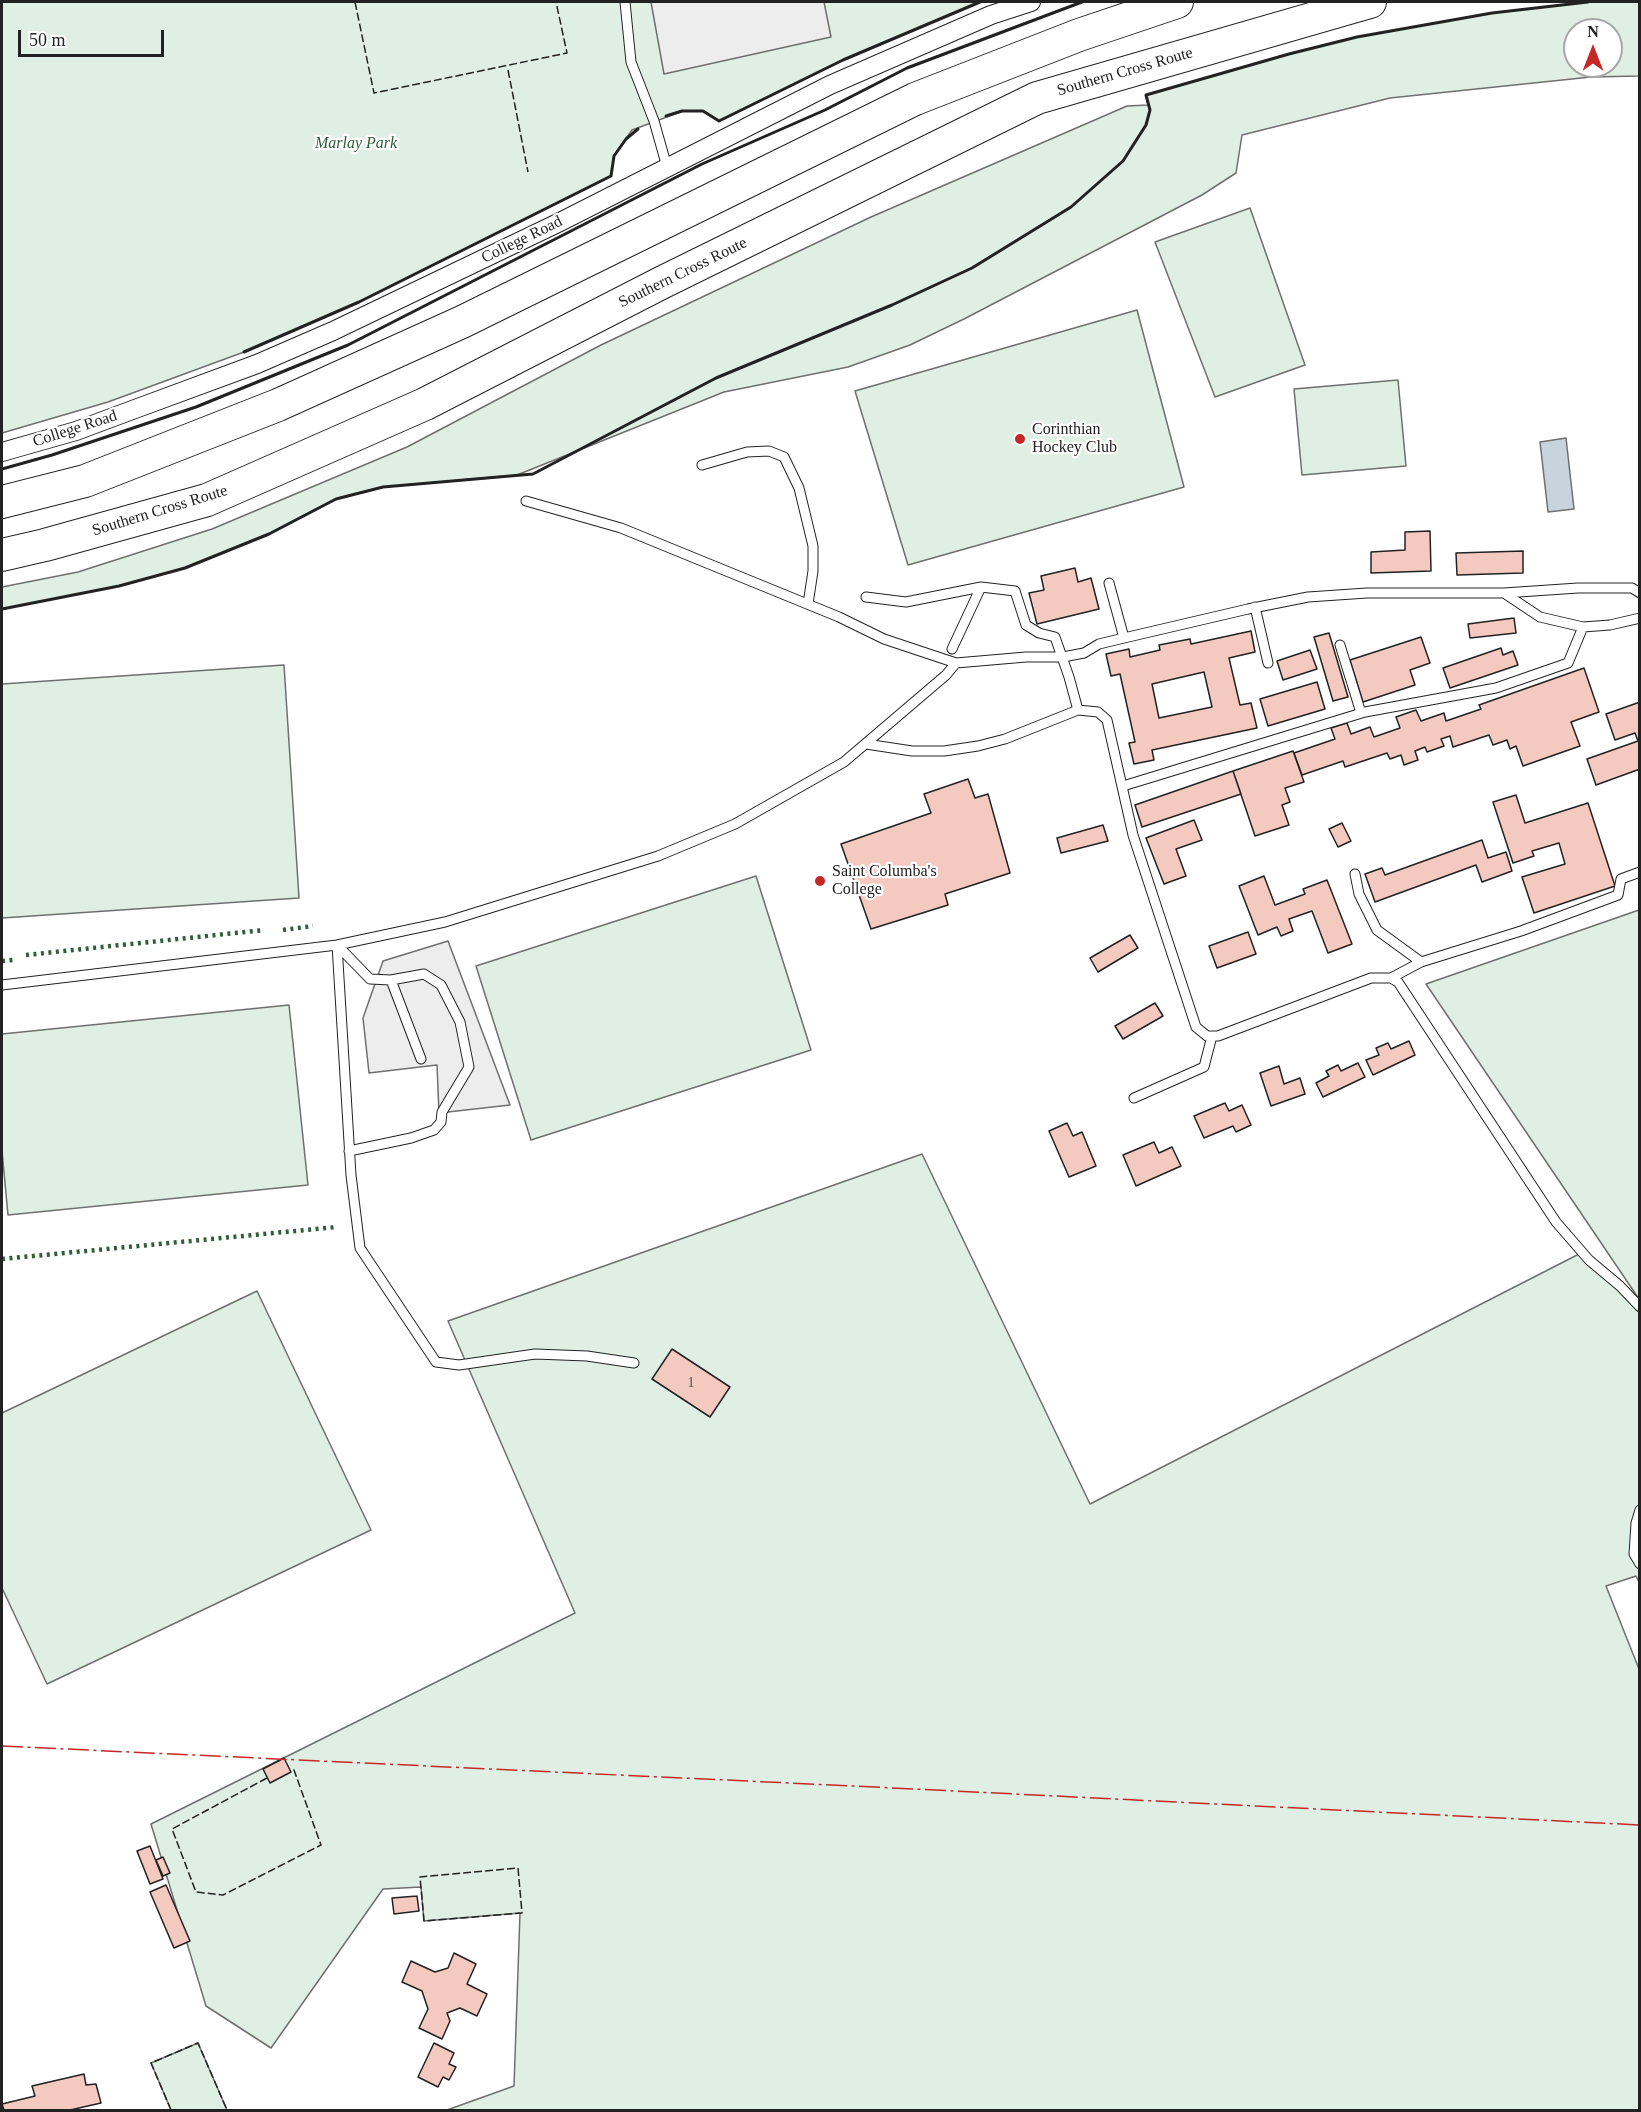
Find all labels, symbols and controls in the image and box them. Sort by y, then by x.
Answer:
scale bar [21,18,166,56]
north arrow [1563,18,1623,78]
text: N [1587,23,1599,40]
text: 50 m [29,30,66,50]
street label: Southern Cross Route [1055,43,1195,101]
park label: Marlay Park [315,134,397,154]
street label: College Road [478,212,566,268]
street label: Southern Cross Route [616,234,750,312]
street label: College Road [30,406,120,452]
place label: Corinthian Hockey Club [1032,420,1117,458]
marker: Corinthian Hockey Club [1013,432,1027,446]
street label: Southern Cross Route [90,481,230,541]
place label: Saint Columba's College [832,862,937,900]
marker: Saint Columba's College [813,874,827,888]
house number: 1 [688,1375,694,1391]

